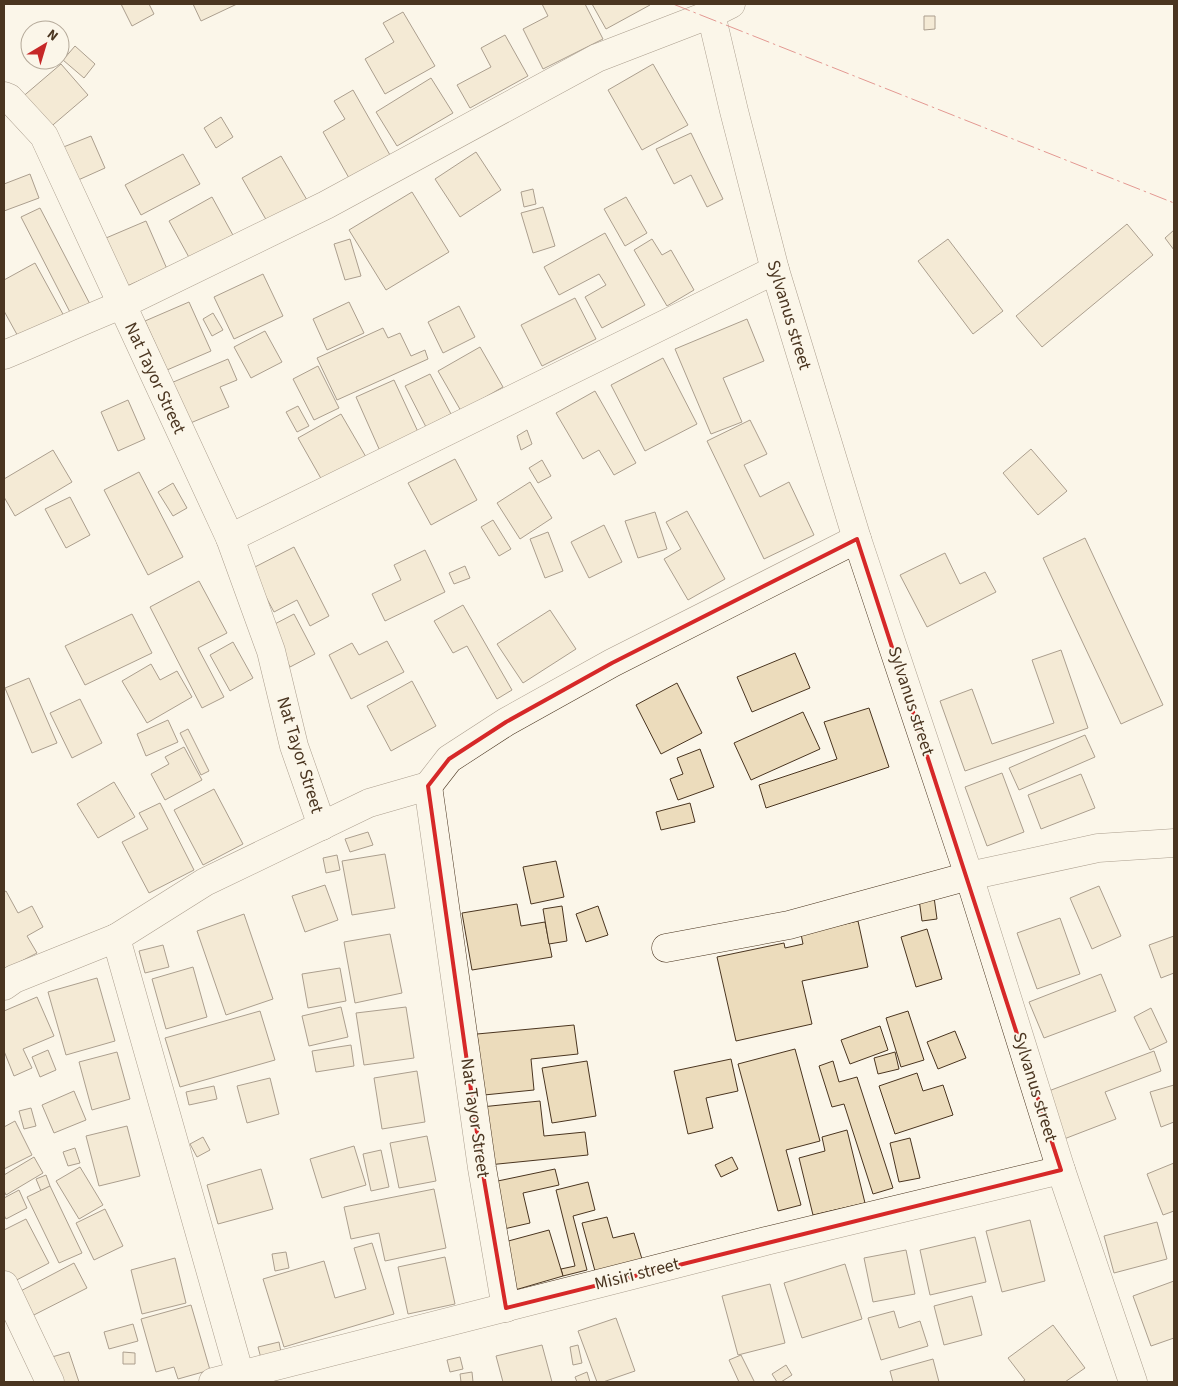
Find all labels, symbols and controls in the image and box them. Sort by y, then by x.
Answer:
north arrow [20,20,70,70]
text: N [43,25,62,46]
street label: Sylvanus street [760,257,818,373]
street label: Nat Tayor Street [118,318,192,438]
street label: Sylvanus street [882,643,940,759]
street label: Nat Tayor Street [270,694,330,816]
street label: Sylvanus street [1006,1029,1064,1145]
street label: Nat Tayor Street [454,1057,496,1179]
street label: Misiri street [592,1251,682,1297]

